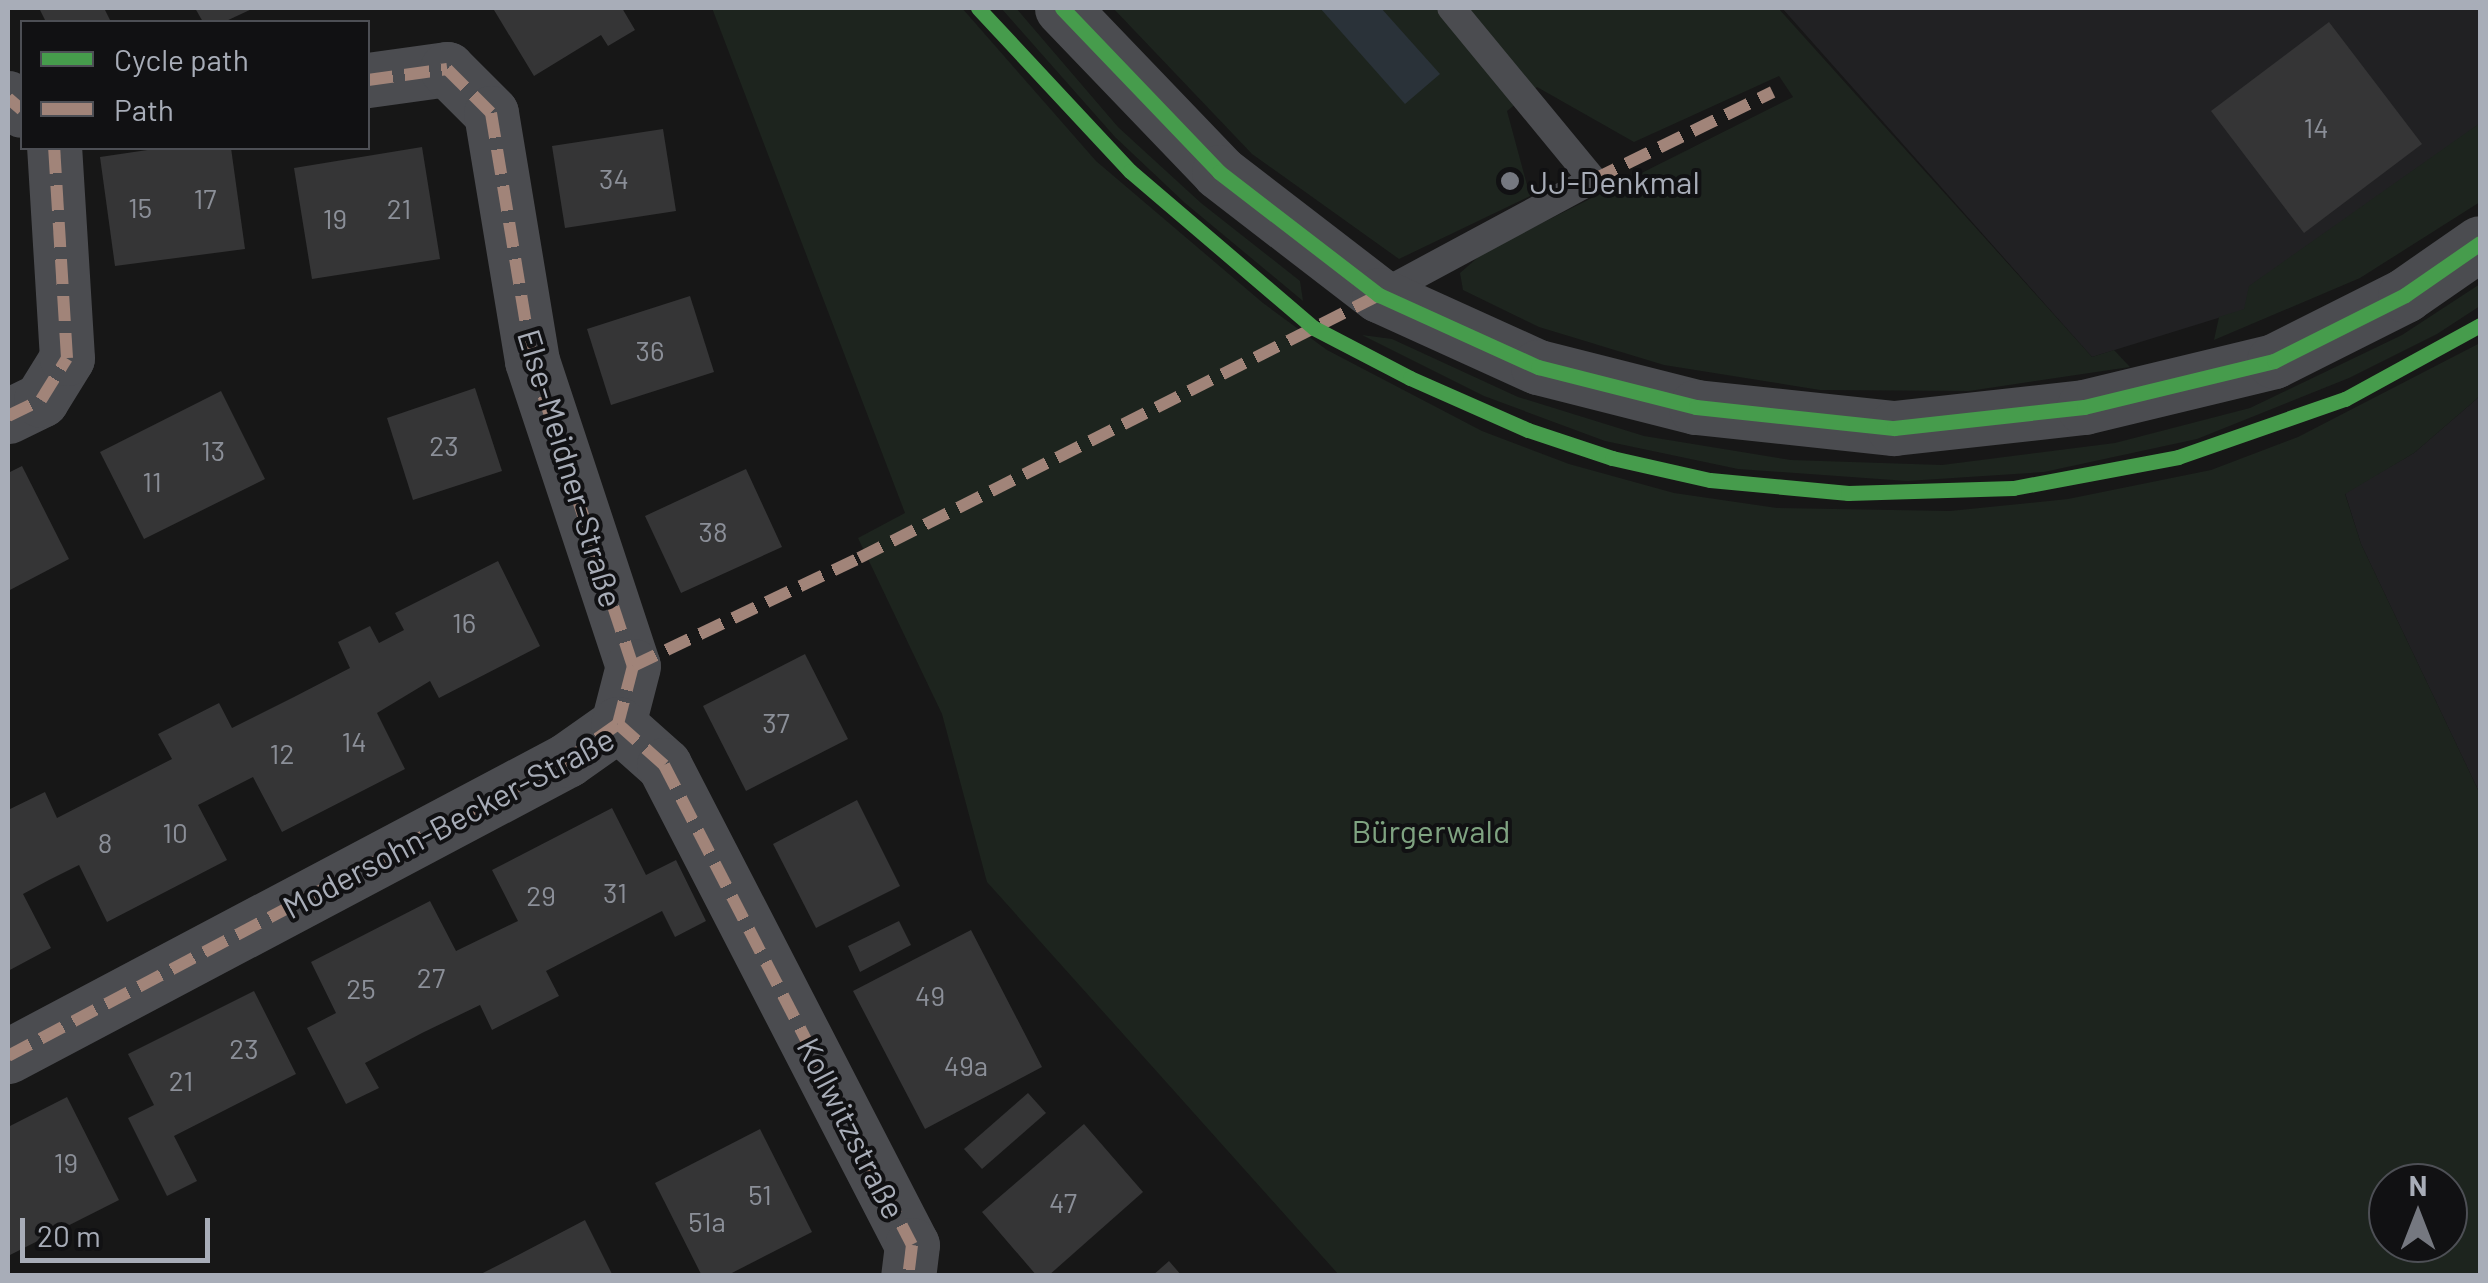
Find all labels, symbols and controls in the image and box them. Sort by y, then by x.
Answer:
legend [20,20,370,150]
text: Cycle path [114,41,249,77]
text: Path [114,91,174,127]
house number: 14 [2303,110,2329,144]
house number: 34 [599,161,629,195]
place label: JJ-Denkmal [1530,162,1700,200]
marker: JJ-Denkmal [1499,170,1521,192]
house number: 17 [193,181,217,215]
house number: 15 [128,190,152,224]
house number: 21 [387,191,411,225]
house number: 19 [323,201,347,235]
street label: Else-Meidner-Straße [510,324,632,612]
house number: 36 [636,333,664,367]
house number: 23 [429,428,459,462]
house number: 13 [201,433,225,467]
house number: 11 [142,464,162,498]
house number: 38 [698,514,728,548]
house number: 16 [452,605,476,639]
house number: 37 [762,705,790,739]
street label: Modersohn-Becker-Straße [276,718,620,926]
house number: 14 [341,724,367,758]
house number: 12 [270,736,294,770]
park label: Bürgerwald [1352,811,1510,849]
house number: 10 [162,815,188,849]
house number: 8 [98,825,112,859]
house number: 31 [603,875,627,909]
house number: 29 [526,878,556,912]
house number: 27 [417,960,445,994]
house number: 25 [346,971,376,1005]
house number: 49 [915,978,945,1012]
house number: 23 [229,1031,259,1065]
street label: Kollwitzstraße [790,1031,914,1225]
house number: 49a [944,1048,988,1082]
house number: 21 [169,1063,193,1097]
house number: 19 [54,1145,78,1179]
north arrow [2368,1163,2468,1263]
text: N [2409,1168,2427,1202]
house number: 51 [748,1177,772,1211]
house number: 47 [1049,1185,1077,1219]
scale bar [25,1198,215,1260]
house number: 51a [688,1204,726,1238]
text: 20 m [37,1217,101,1253]

